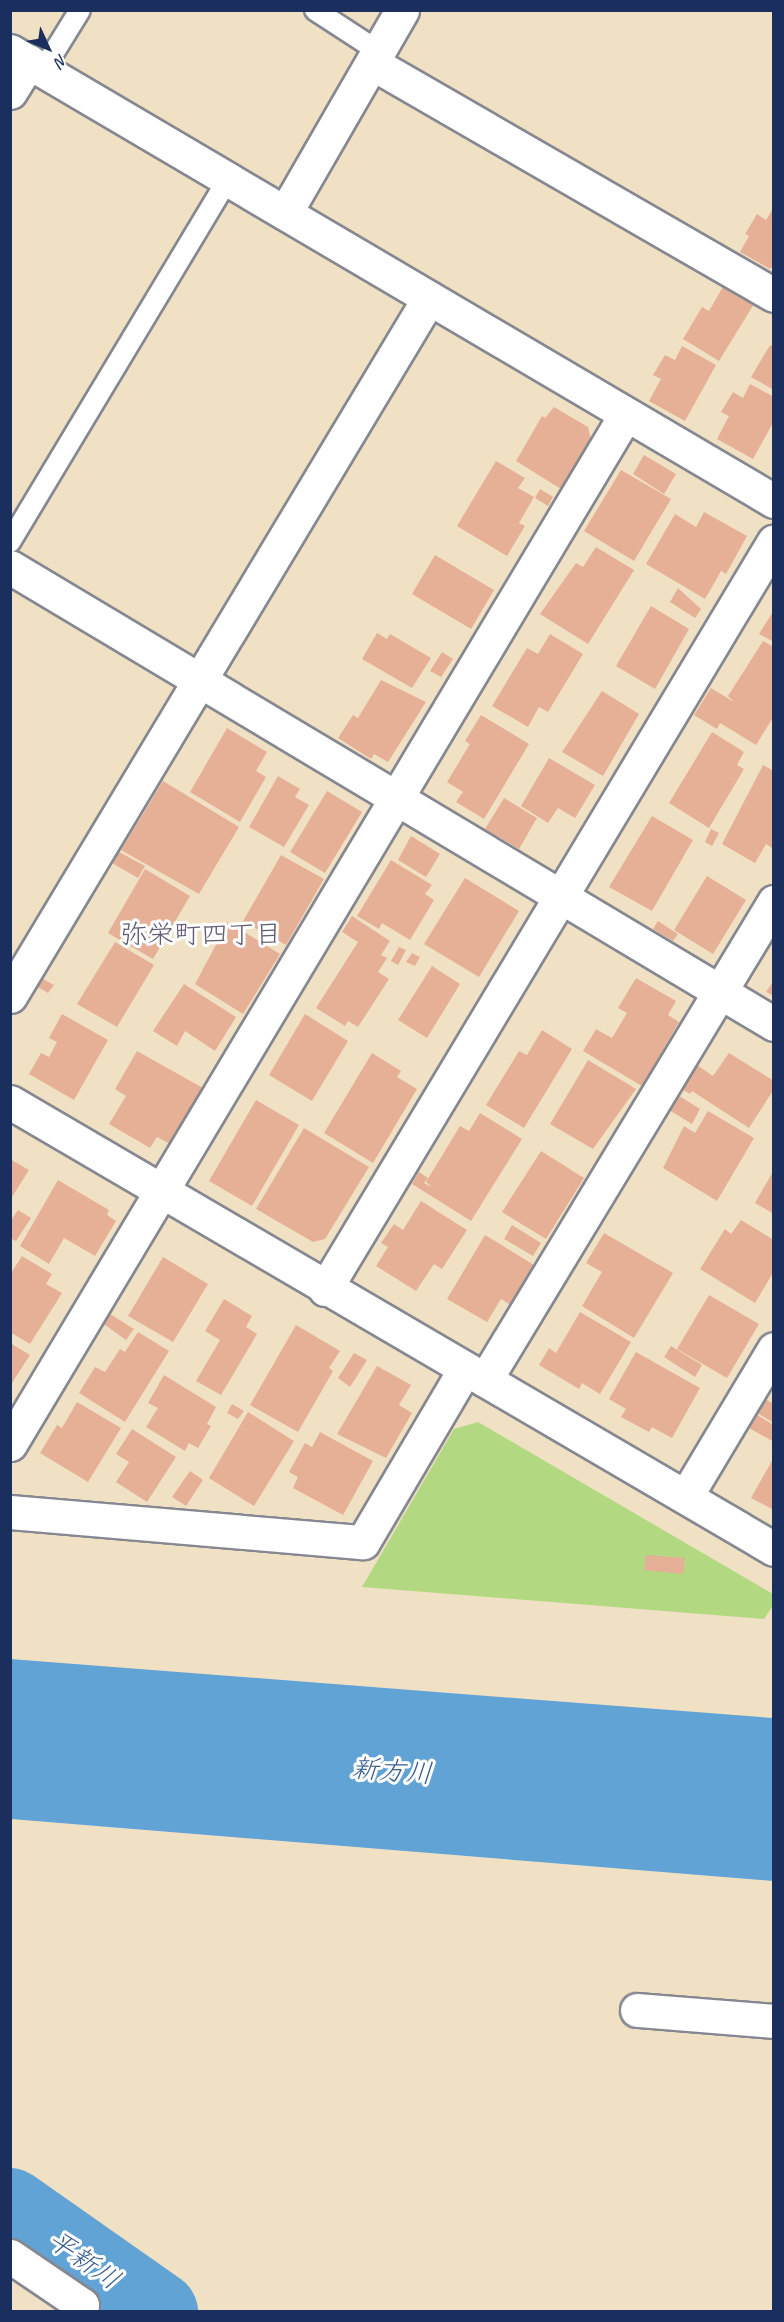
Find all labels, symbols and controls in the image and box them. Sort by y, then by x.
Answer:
north arrow [18,18,78,78]
text: N [50,50,72,71]
district label: 弥栄町四丁目 [120,919,282,951]
water label: 新方川 [350,1752,434,1790]
water label: 平新川 [42,2223,126,2297]

